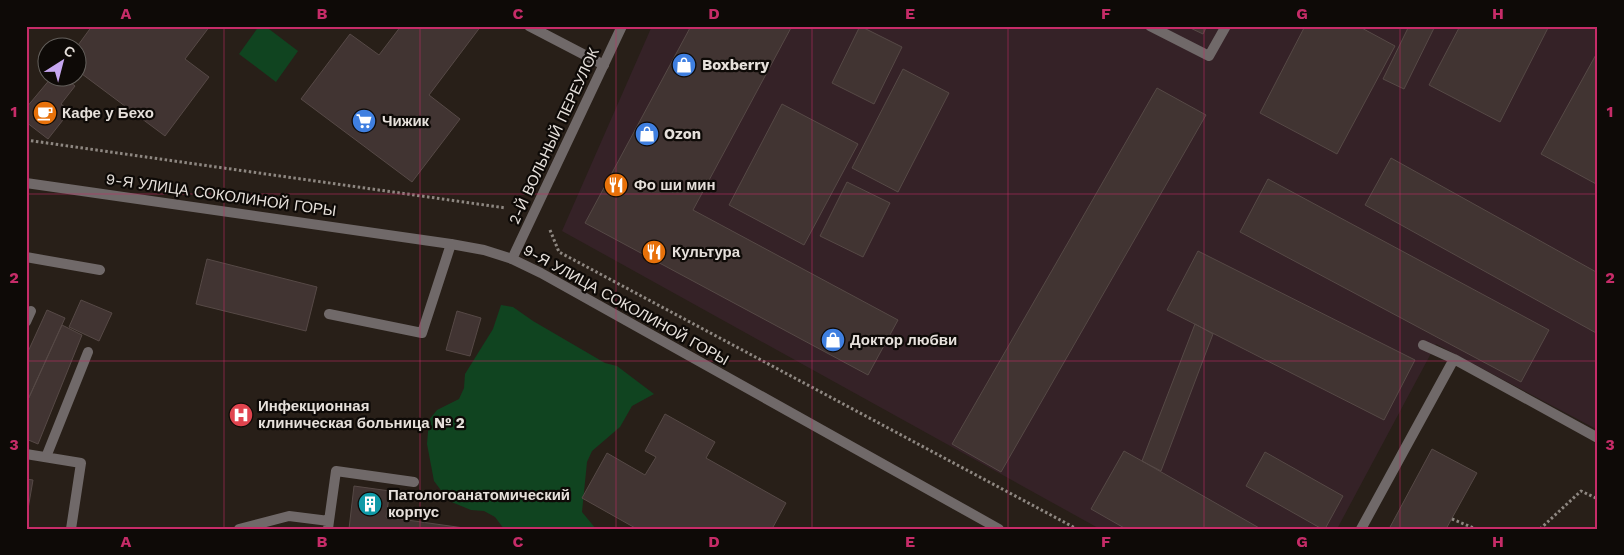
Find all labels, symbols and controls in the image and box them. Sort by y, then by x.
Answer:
text: A [121,4,132,23]
text: B [317,4,328,23]
text: C [513,4,524,23]
text: D [708,4,720,23]
text: E [905,4,915,23]
text: F [1101,4,1111,23]
text: G [1296,4,1308,23]
text: H [1492,4,1504,23]
north arrow [38,38,88,88]
text: С [61,42,78,61]
street label: 2-Й ВОЛЬНЫЙ ПЕРЕУЛОК [505,45,603,227]
shop icon: Boxberry [671,52,697,78]
place label: Boxberry [702,56,770,74]
cafe icon: Кафе у Бехо [32,100,58,126]
text: 1 [11,102,17,121]
text: 1 [1607,102,1613,121]
place label: Кафе у Бехо [62,104,154,122]
supermarket icon: Чижик [351,108,377,134]
place label: Чижик [382,112,430,130]
shop icon: Ozon [634,121,660,147]
place label: Ozon [664,125,701,143]
street label: 9-Я УЛИЦА СОКОЛИНОЙ ГОРЫ [105,170,337,220]
restaurant icon: Фо ши мин [603,172,629,198]
place label: Фо ши мин [634,176,716,194]
restaurant icon: Культура [641,239,667,265]
street label: 9-Я УЛИЦА СОКОЛИНОЙ ГОРЫ [520,241,732,369]
place label: Культура [672,243,741,261]
text: 2 [9,268,19,287]
text: 2 [1605,268,1615,287]
shop icon: Доктор любви [820,327,846,353]
place label: Доктор любви [850,331,957,349]
place label: Инфекционная клиническая больница № 2 [258,397,465,432]
hospital icon: Инфекционная клиническая больница № 2 [228,402,254,428]
text: 3 [9,435,19,454]
text: 3 [1605,435,1615,454]
place label: Патологоанатомический корпус [388,486,570,521]
building icon: Патологоанатомический корпус [357,491,383,517]
text: A [121,532,132,551]
text: B [317,532,328,551]
text: C [513,532,524,551]
text: D [708,532,720,551]
text: E [905,532,915,551]
text: F [1101,532,1111,551]
text: G [1296,532,1308,551]
text: H [1492,532,1504,551]

